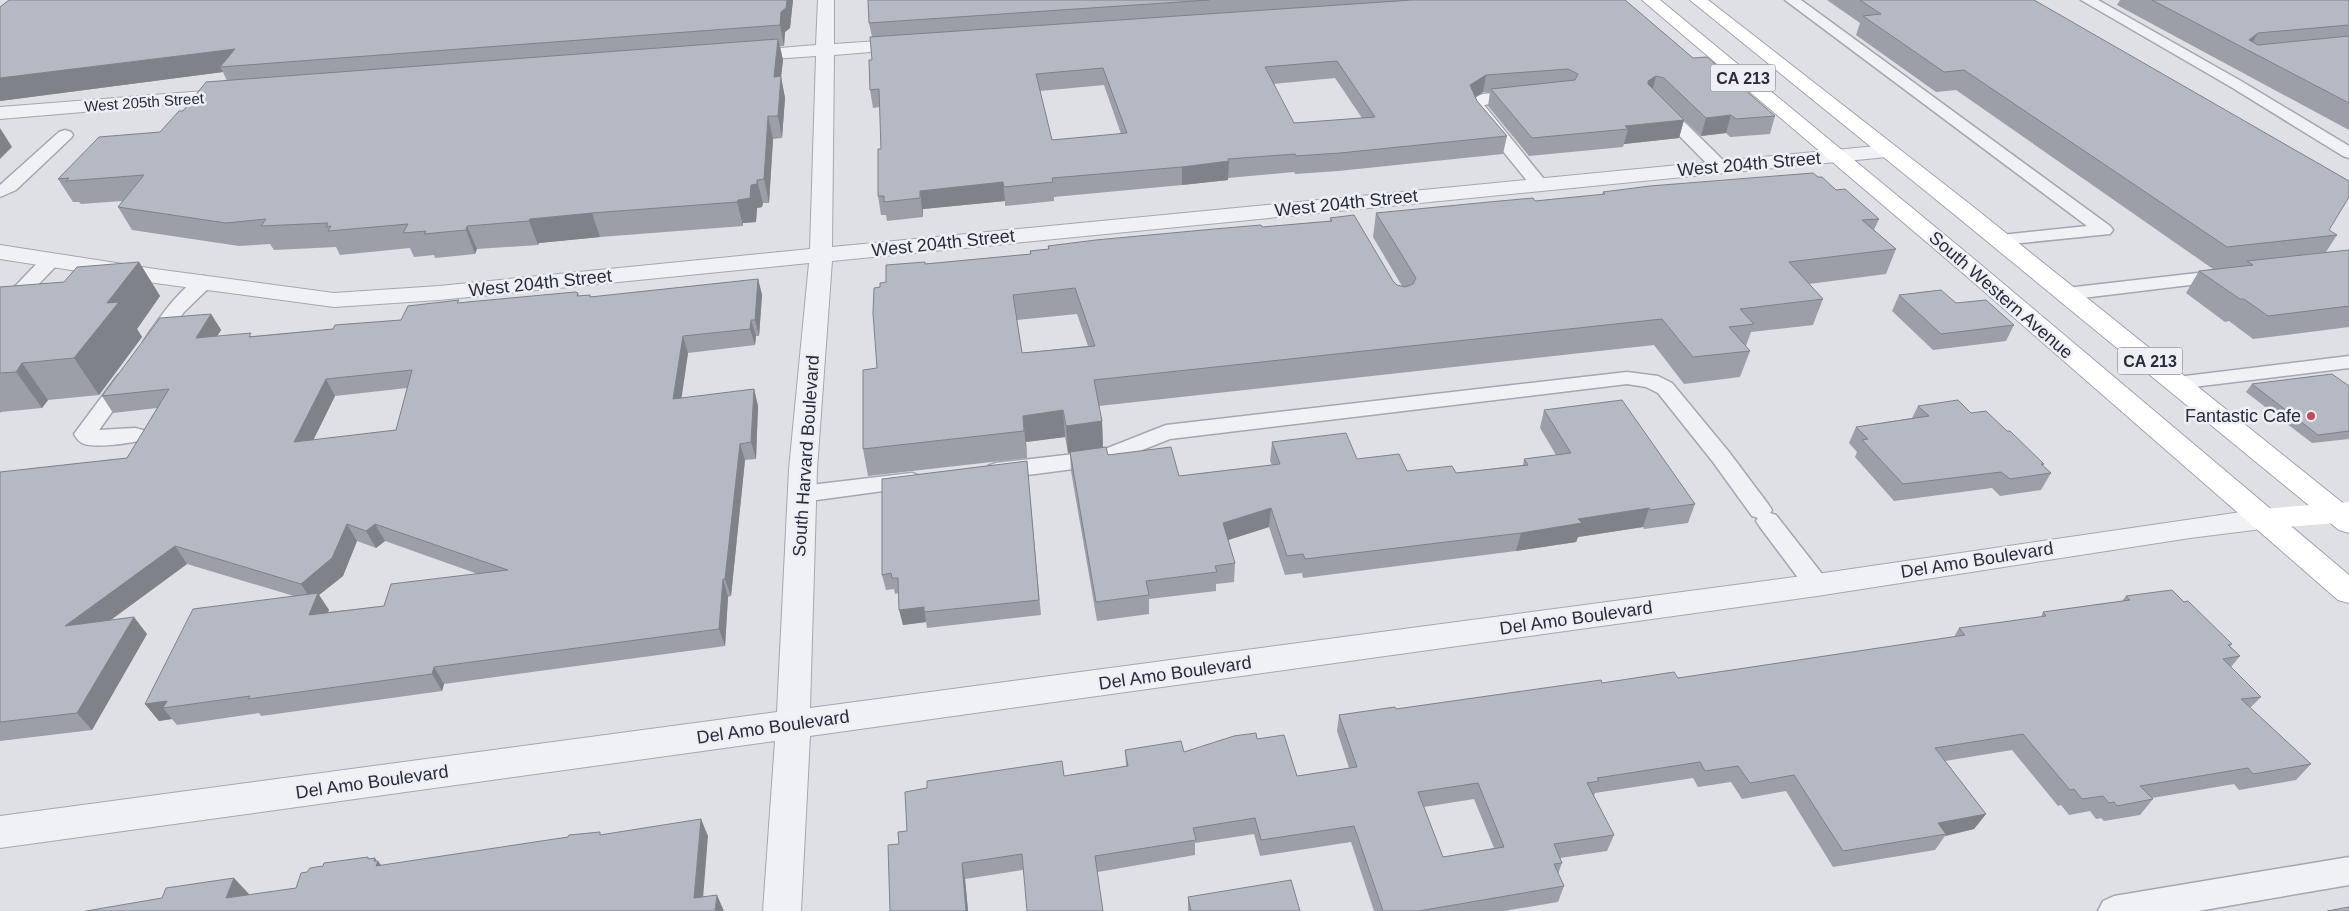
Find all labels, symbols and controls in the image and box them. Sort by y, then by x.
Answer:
road number: CA 213 [1710,64,1776,92]
street label: West 205th Street [84,89,205,115]
street label: West 204th Street [1677,148,1821,180]
street label: West 204th Street [1273,186,1419,220]
street label: West 204th Street [870,226,1016,260]
street label: South Western Avenue [1925,227,2077,363]
street label: West 204th Street [467,266,613,300]
road number: CA 213 [2118,348,2182,374]
street label: South Harvard Boulevard [789,354,823,558]
place label: Fantastic Cafe [2185,406,2301,426]
marker: Fantastic Cafe [2305,410,2317,422]
street label: Del Amo Boulevard [1899,538,2055,582]
street label: Del Amo Boulevard [1498,597,1654,639]
street label: Del Amo Boulevard [1097,652,1253,694]
street label: Del Amo Boulevard [695,706,851,748]
street label: Del Amo Boulevard [294,761,450,803]

